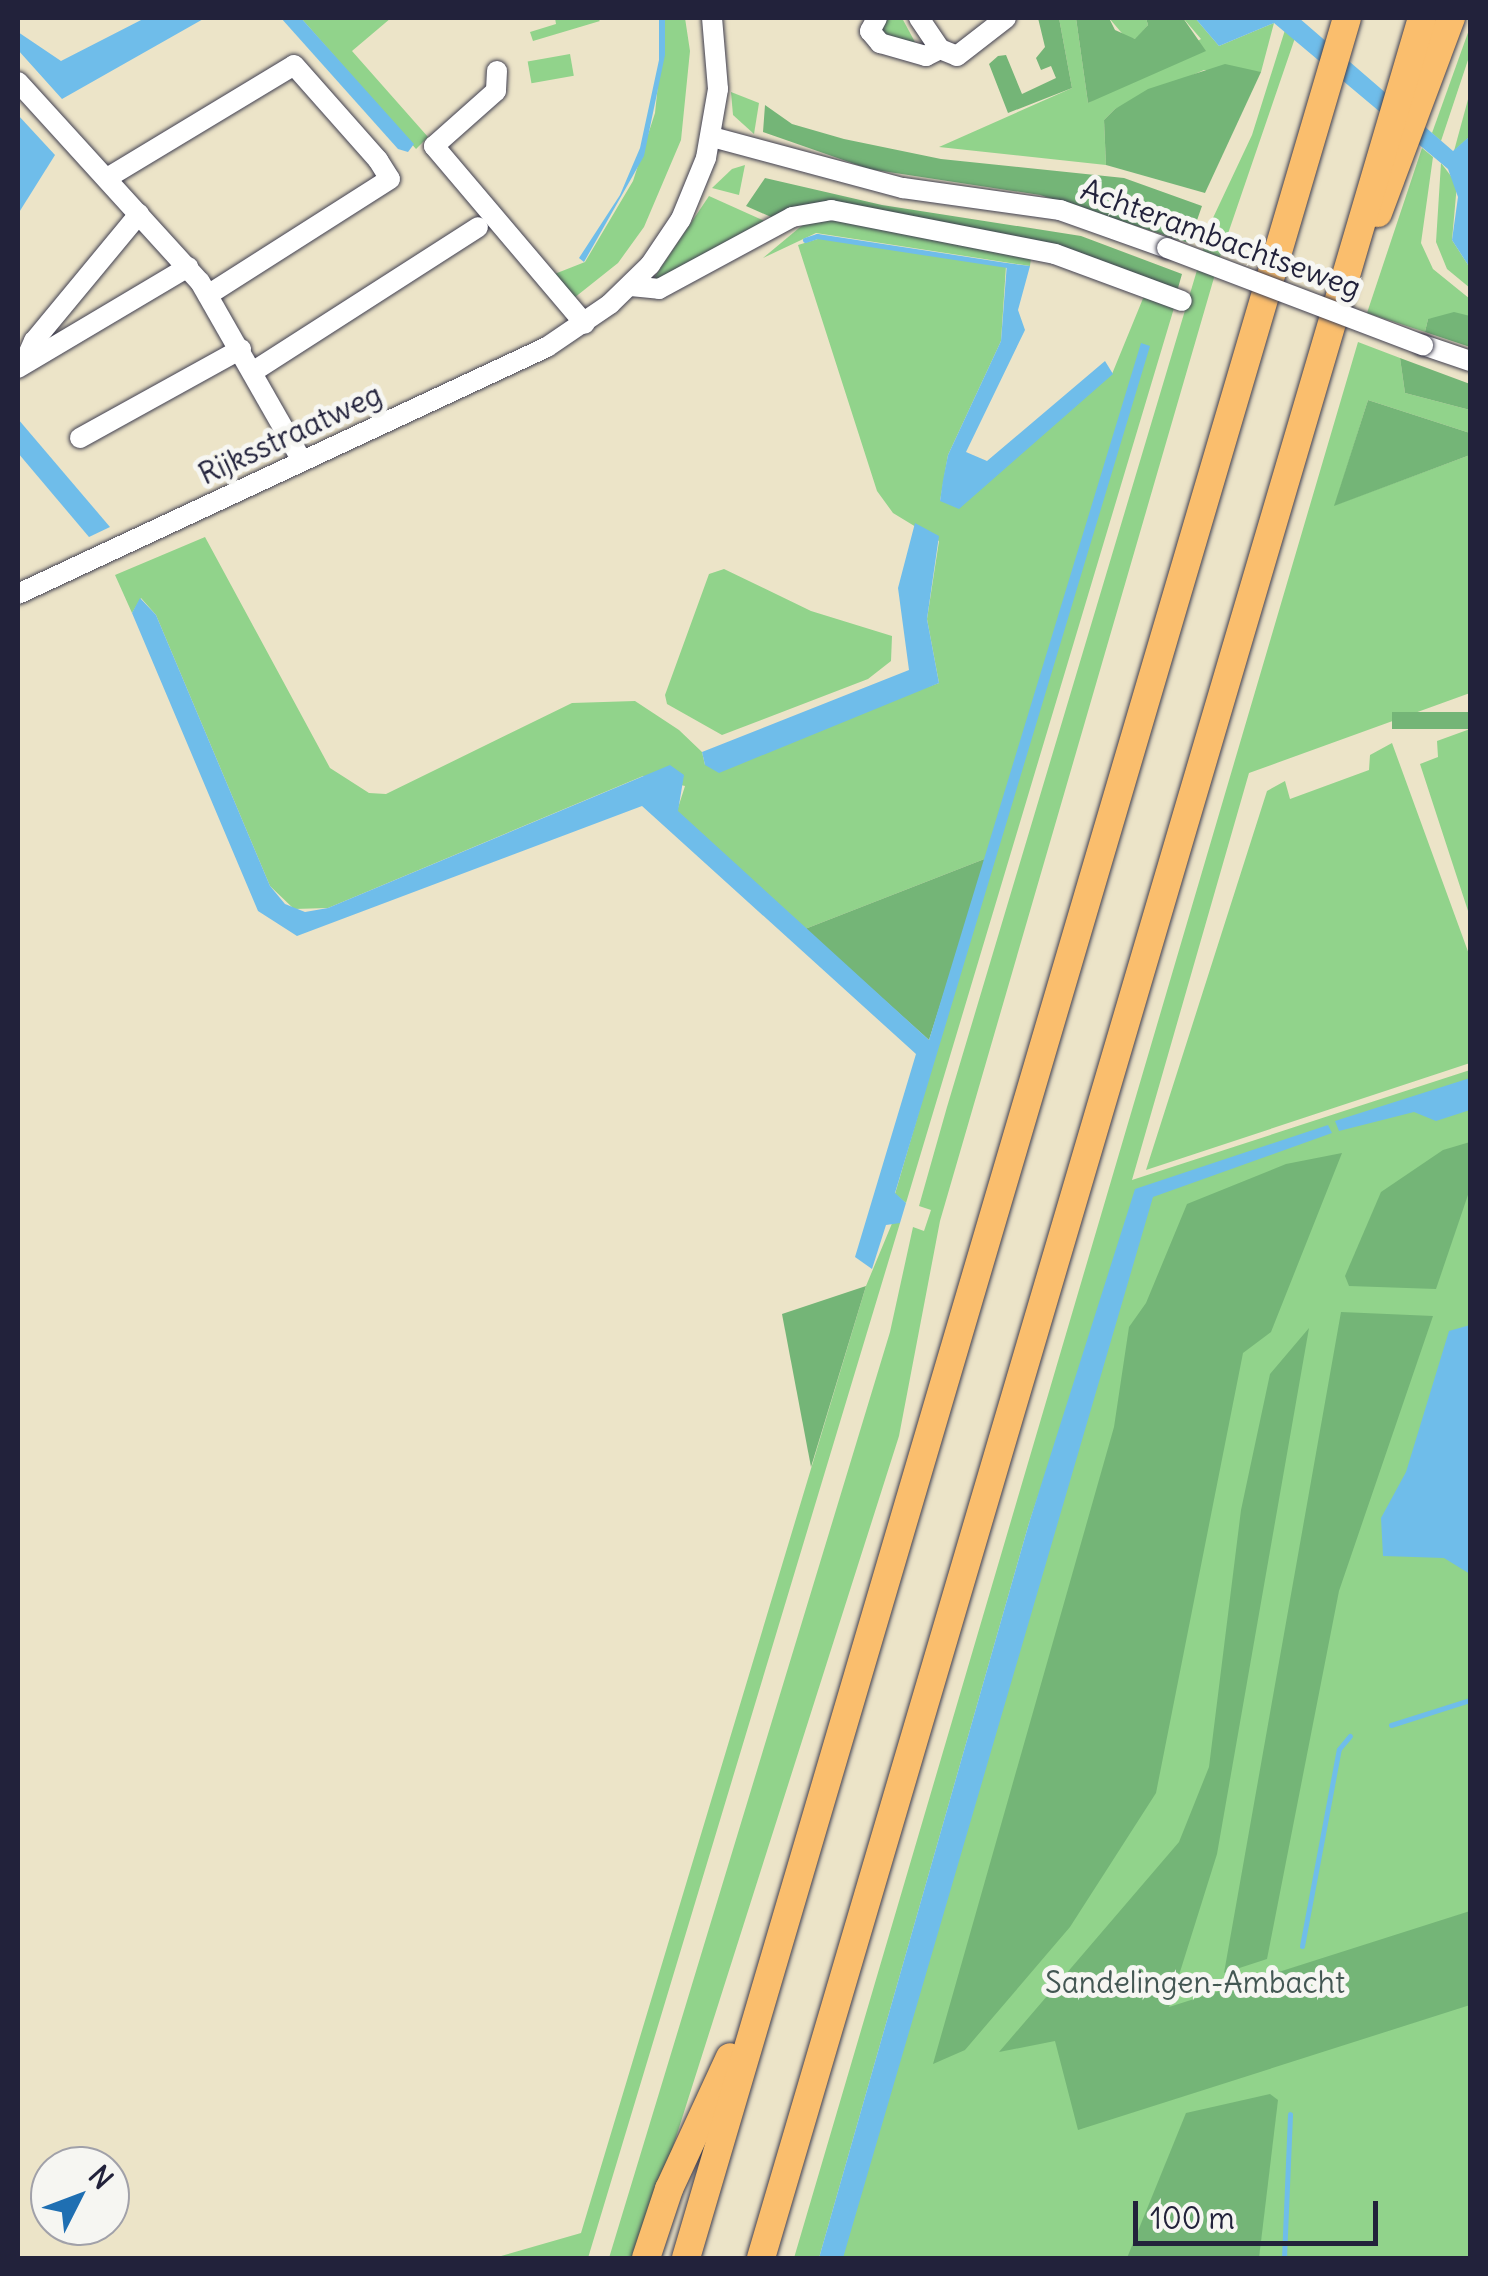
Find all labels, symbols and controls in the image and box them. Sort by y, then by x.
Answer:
street label: Achterambachtseweg [1076,171,1366,305]
street label: Rijksstraatweg [193,376,387,492]
park label: Sandelingen-Ambacht [1045,1964,1345,2000]
north arrow [30,2146,130,2246]
text: N [81,2158,121,2196]
scale bar [1138,2181,1383,2243]
text: 100 m [1150,2199,1235,2237]

